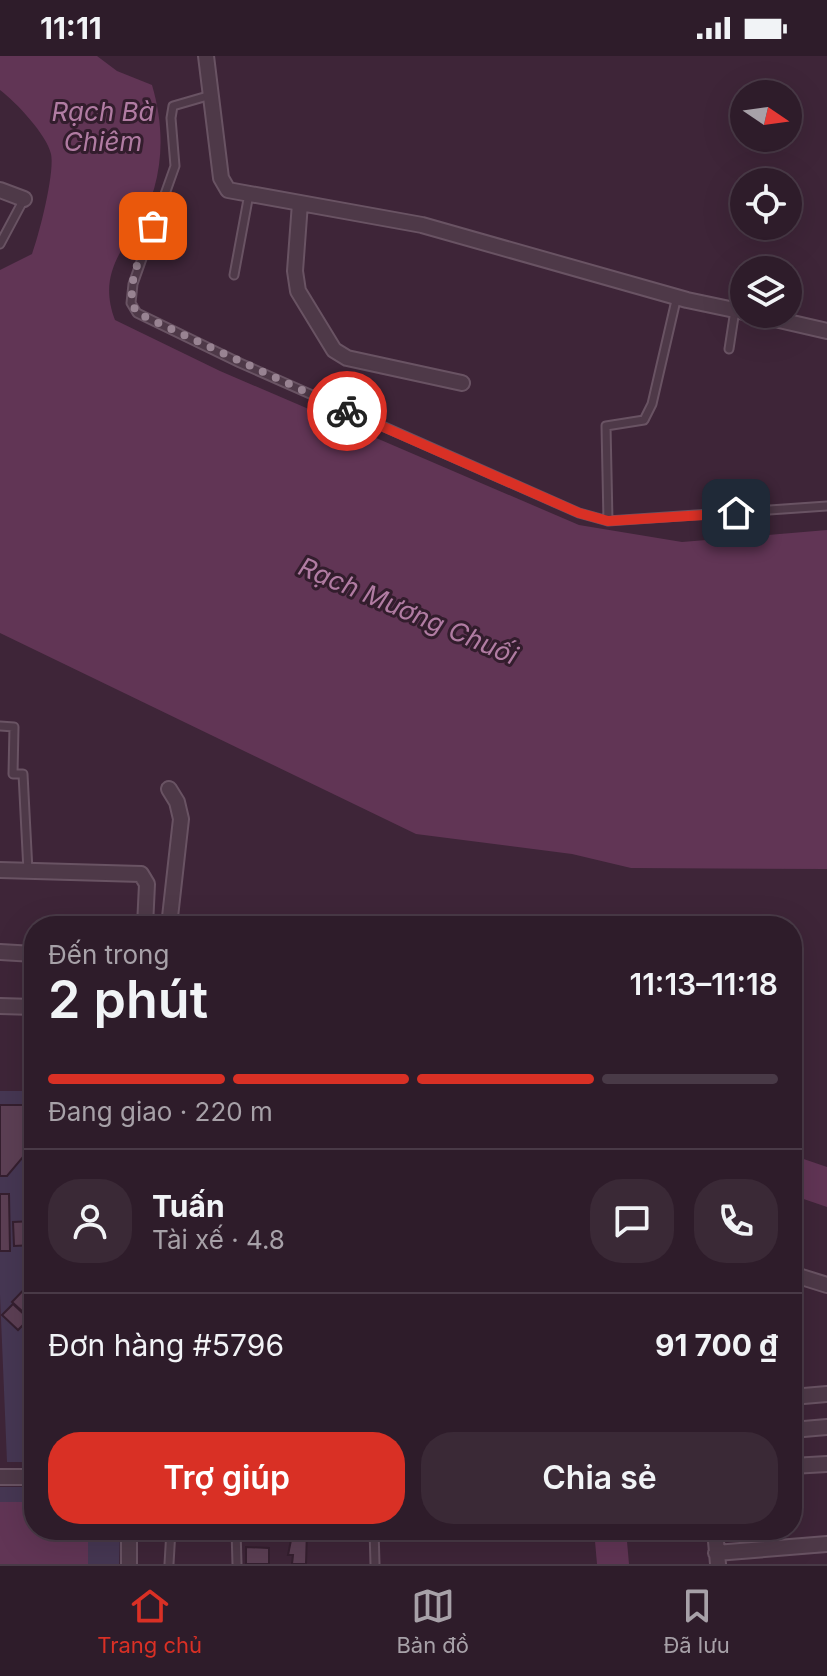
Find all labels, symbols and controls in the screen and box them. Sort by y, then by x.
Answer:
text: 11:11 [40,10,102,46]
north arrow [730,80,802,152]
map controls [730,80,802,328]
water label: Rạch Bà Chiêm [51,96,155,157]
button: locate [730,168,802,240]
pin [119,192,187,260]
icon: bag [131,204,175,248]
button: layers [730,256,802,328]
courier [307,371,387,451]
icon: bike [325,389,369,433]
pin [702,479,770,547]
icon: home [714,491,758,535]
water label: Rạch Mương Chuối [294,550,523,671]
text: Đến trong [48,939,169,970]
text: 11:13–11:18 [629,966,778,1002]
text: 2 phút [48,968,208,1031]
text: Đang giao · 220 m [48,1096,273,1127]
button: person [48,1179,132,1263]
button: chat [590,1179,674,1263]
button: phone [694,1179,778,1263]
text: Tuấn [152,1188,225,1224]
text: Tài xế · 4.8 [152,1224,285,1255]
text: Đơn hàng #5796 [48,1327,284,1363]
text: 91 700 ₫ [655,1327,778,1363]
button: Trợ giúp [48,1432,405,1524]
button: Chia sẻ [421,1432,778,1524]
tab: Trang chủ [97,1584,202,1658]
tab: Bản đồ [396,1584,469,1658]
tab: Đã lưu [663,1584,730,1658]

